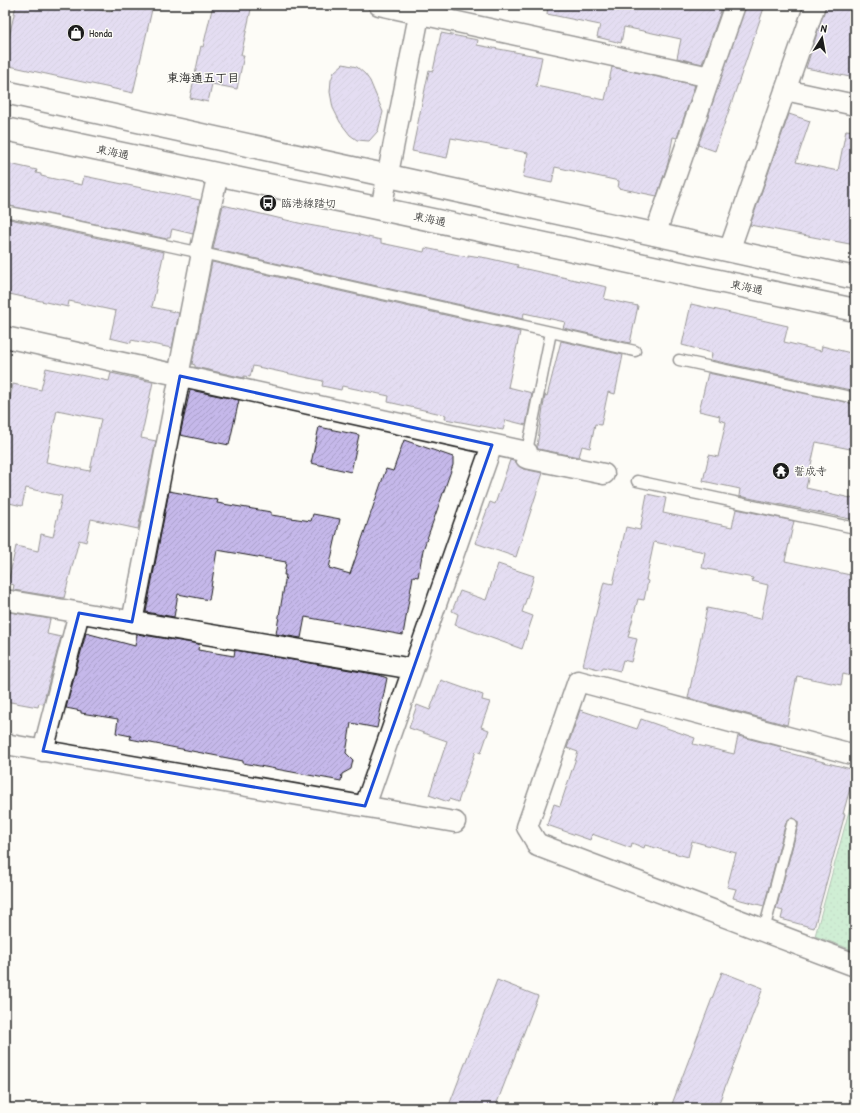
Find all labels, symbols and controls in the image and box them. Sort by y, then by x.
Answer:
north arrow [802,18,842,58]
text: N [820,21,828,36]
shop icon: Honda [66,23,86,43]
place label: Honda [89,26,113,40]
district label: 東海通五丁目 [167,69,239,86]
street label: 東海通 [95,142,131,162]
bus stop icon: 臨港線踏切 [258,193,278,213]
place label: 臨港線踏切 [281,196,336,210]
street label: 東海通 [412,209,448,229]
street label: 東海通 [729,277,765,297]
temple icon: 誓成寺 [771,461,791,481]
place label: 誓成寺 [794,464,827,478]

